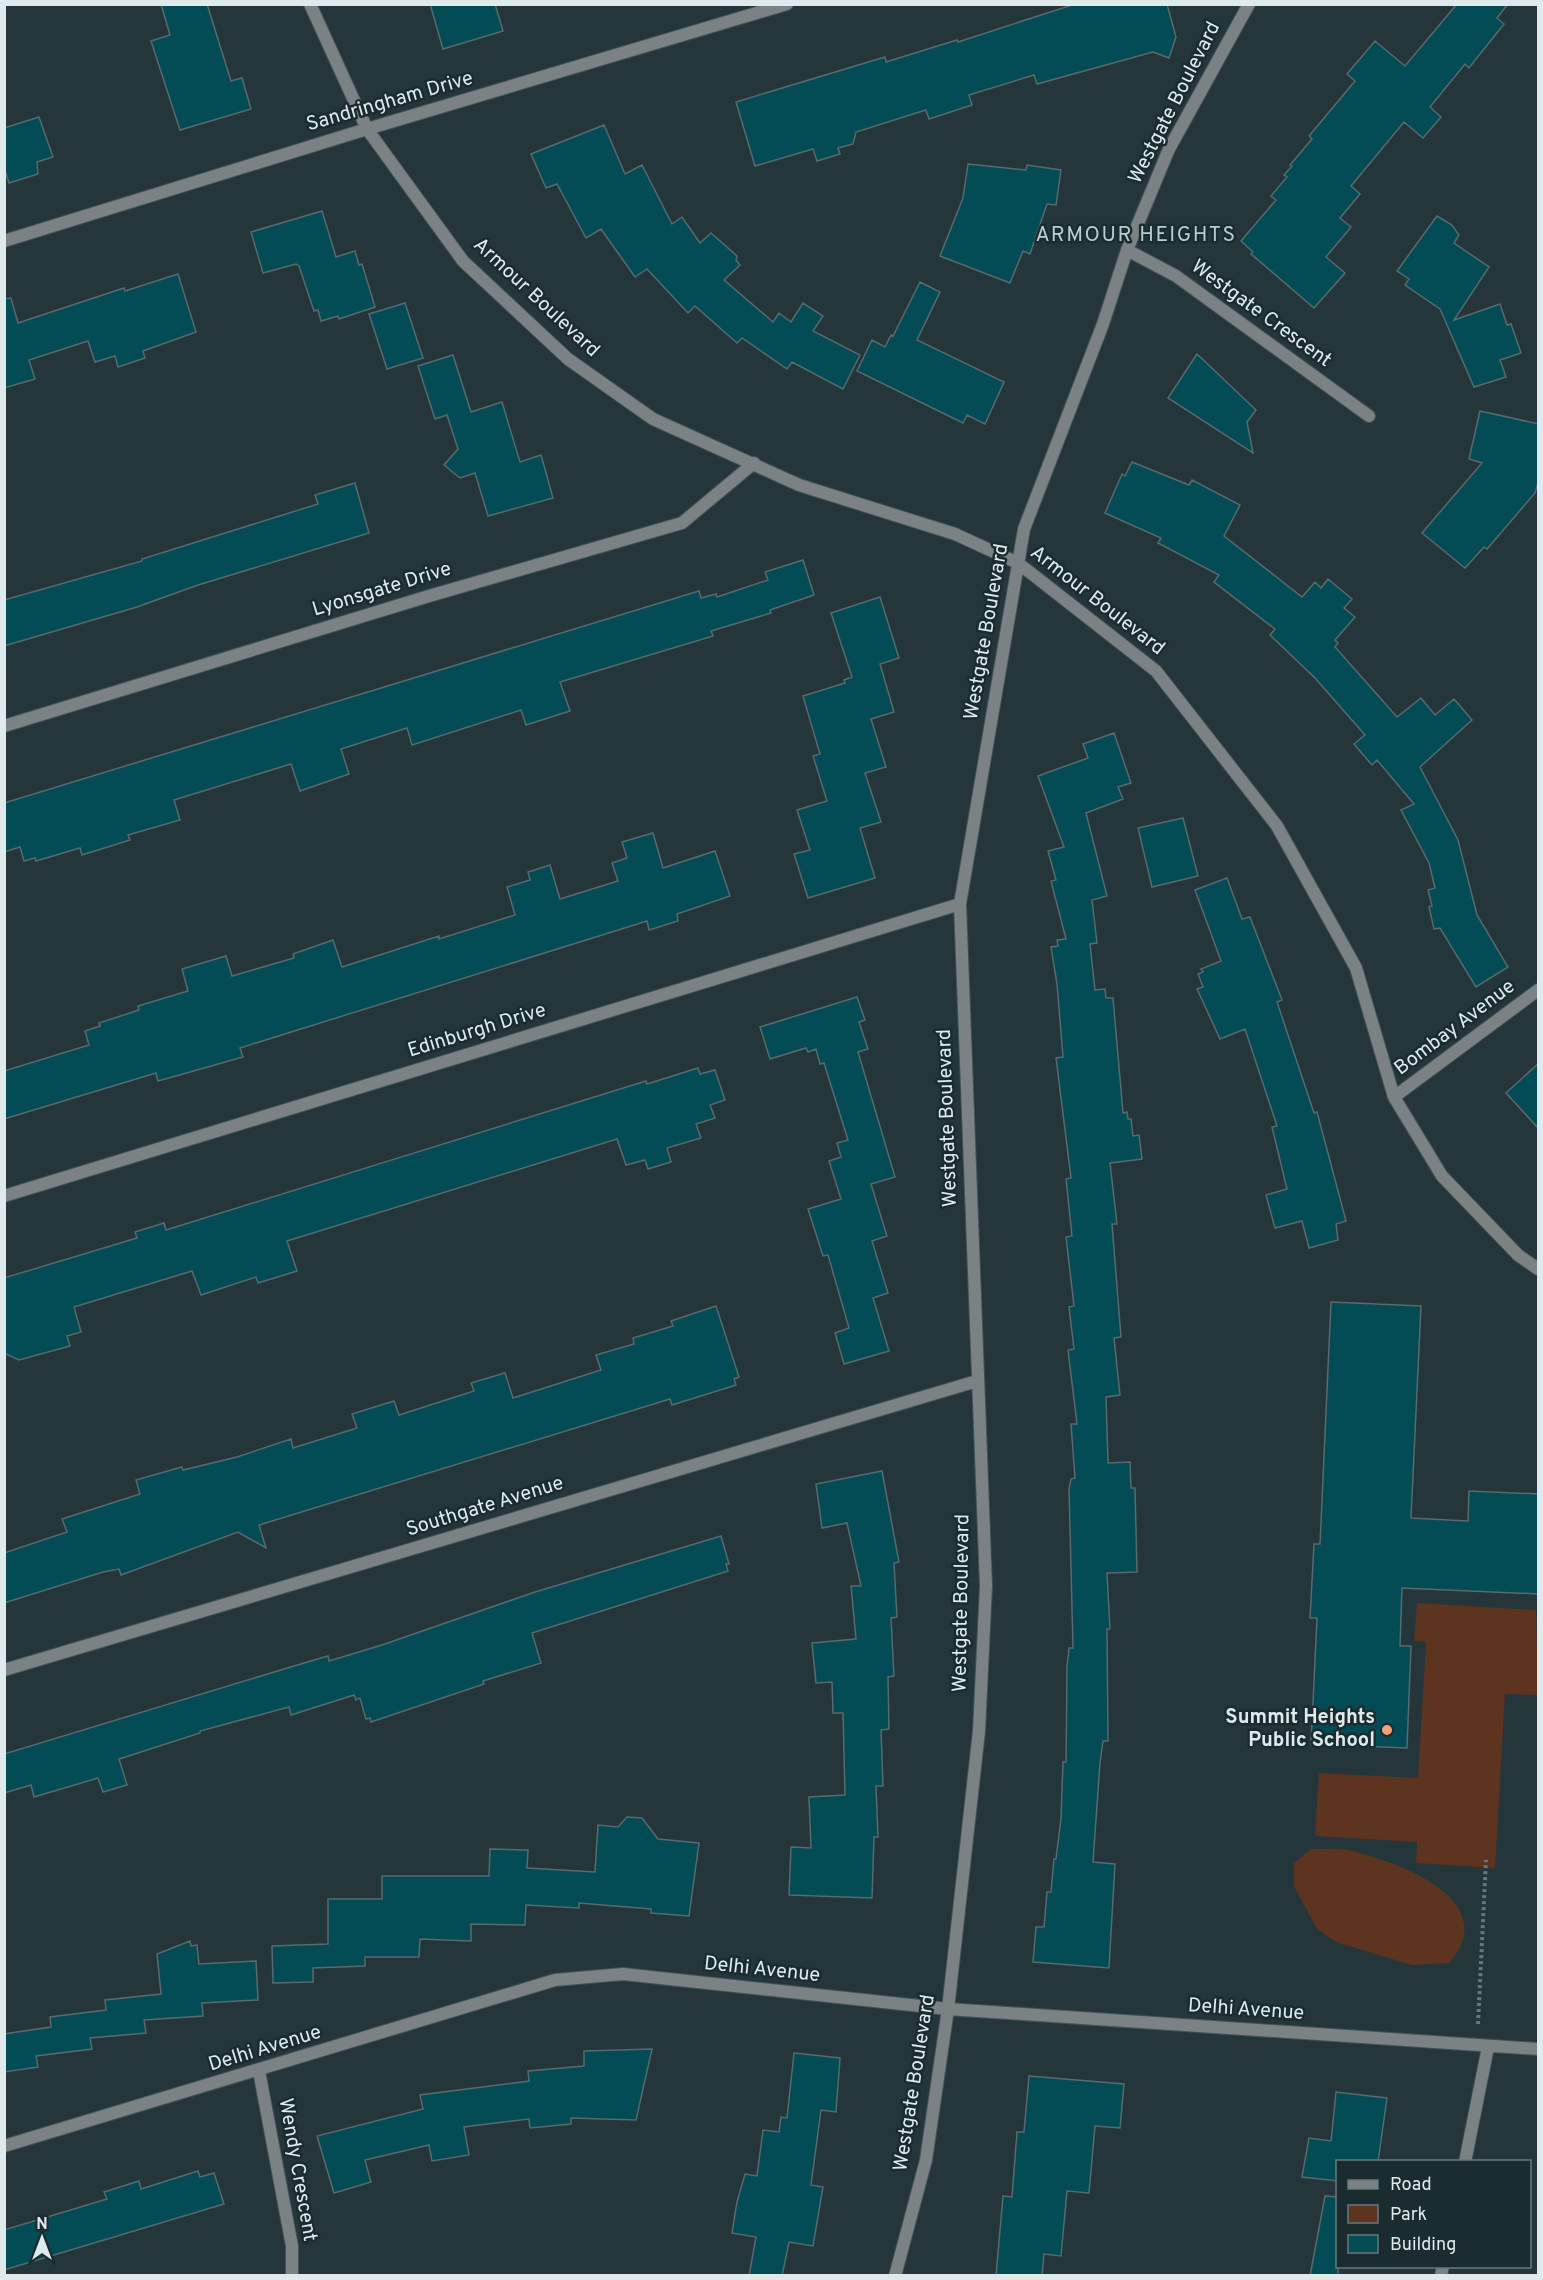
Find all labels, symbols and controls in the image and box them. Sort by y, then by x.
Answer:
street label: Westgate Boulevard [1123,18,1227,188]
street label: Sandringham Drive [304,66,476,138]
district label: ARMOUR HEIGHTS [1036,222,1236,249]
street label: Armour Boulevard [467,233,605,363]
street label: Westgate Crescent [1186,254,1336,374]
street label: Armour Boulevard [1024,540,1170,662]
street label: Westgate Boulevard [959,542,1015,722]
street label: Lyonsgate Drive [309,556,455,624]
street label: Bombay Avenue [1389,974,1521,1082]
street label: Edinburgh Drive [405,998,549,1064]
street label: Westgate Boulevard [932,1028,964,1208]
street label: Southgate Avenue [403,1471,567,1543]
street label: Westgate Boulevard [947,1514,977,1692]
place label: Summit Heights Public School [1225,1705,1375,1754]
marker: Summit Heights Public School [1380,1723,1394,1737]
street label: Delhi Avenue [703,1951,821,1989]
street label: Westgate Boulevard [888,1993,942,2173]
street label: Delhi Avenue [1187,1993,1305,2027]
street label: Delhi Avenue [205,2020,325,2078]
street label: Wendy Crescent [272,2096,322,2244]
legend [1336,2160,1531,2268]
text: Road [1390,2174,1432,2197]
text: Park [1390,2204,1427,2227]
north arrow [12,2208,72,2268]
text: N [36,2215,48,2235]
text: Building [1390,2234,1456,2257]

